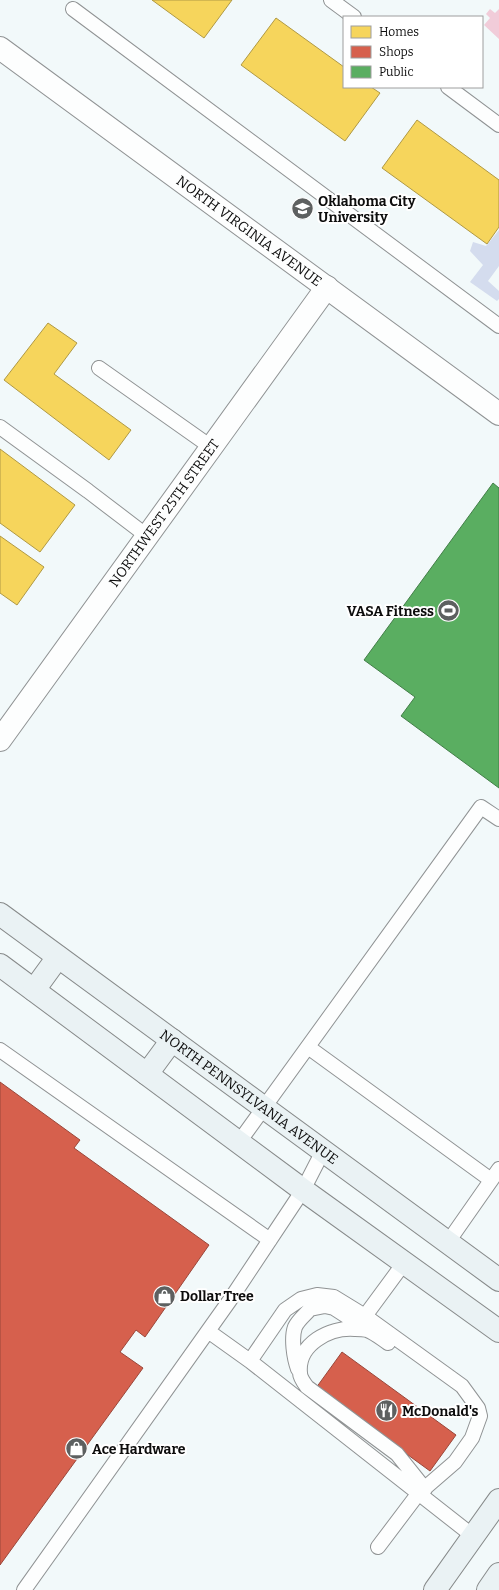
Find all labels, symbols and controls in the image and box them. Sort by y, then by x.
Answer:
legend [343,16,483,88]
text: Homes [379,25,419,39]
text: Shops [379,45,414,59]
text: Public [379,65,414,79]
street label: NORTH VIRGINIA AVENUE [173,172,325,290]
place label: Oklahoma City University [318,193,416,226]
school or university icon: Oklahoma City University [289,196,315,222]
street label: NORTHWEST 25TH STREET [105,436,223,590]
sports icon: VASA Fitness [436,598,462,624]
place label: VASA Fitness [347,603,434,620]
street label: NORTH PENNSYLVANIA AVENUE [156,1026,341,1168]
shop icon: Dollar Tree [152,1283,178,1309]
place label: Dollar Tree [180,1288,254,1305]
restaurant icon: McDonald's [373,1398,399,1424]
place label: McDonald's [402,1403,478,1420]
shop icon: Ace Hardware [64,1436,90,1462]
place label: Ace Hardware [92,1441,186,1458]

